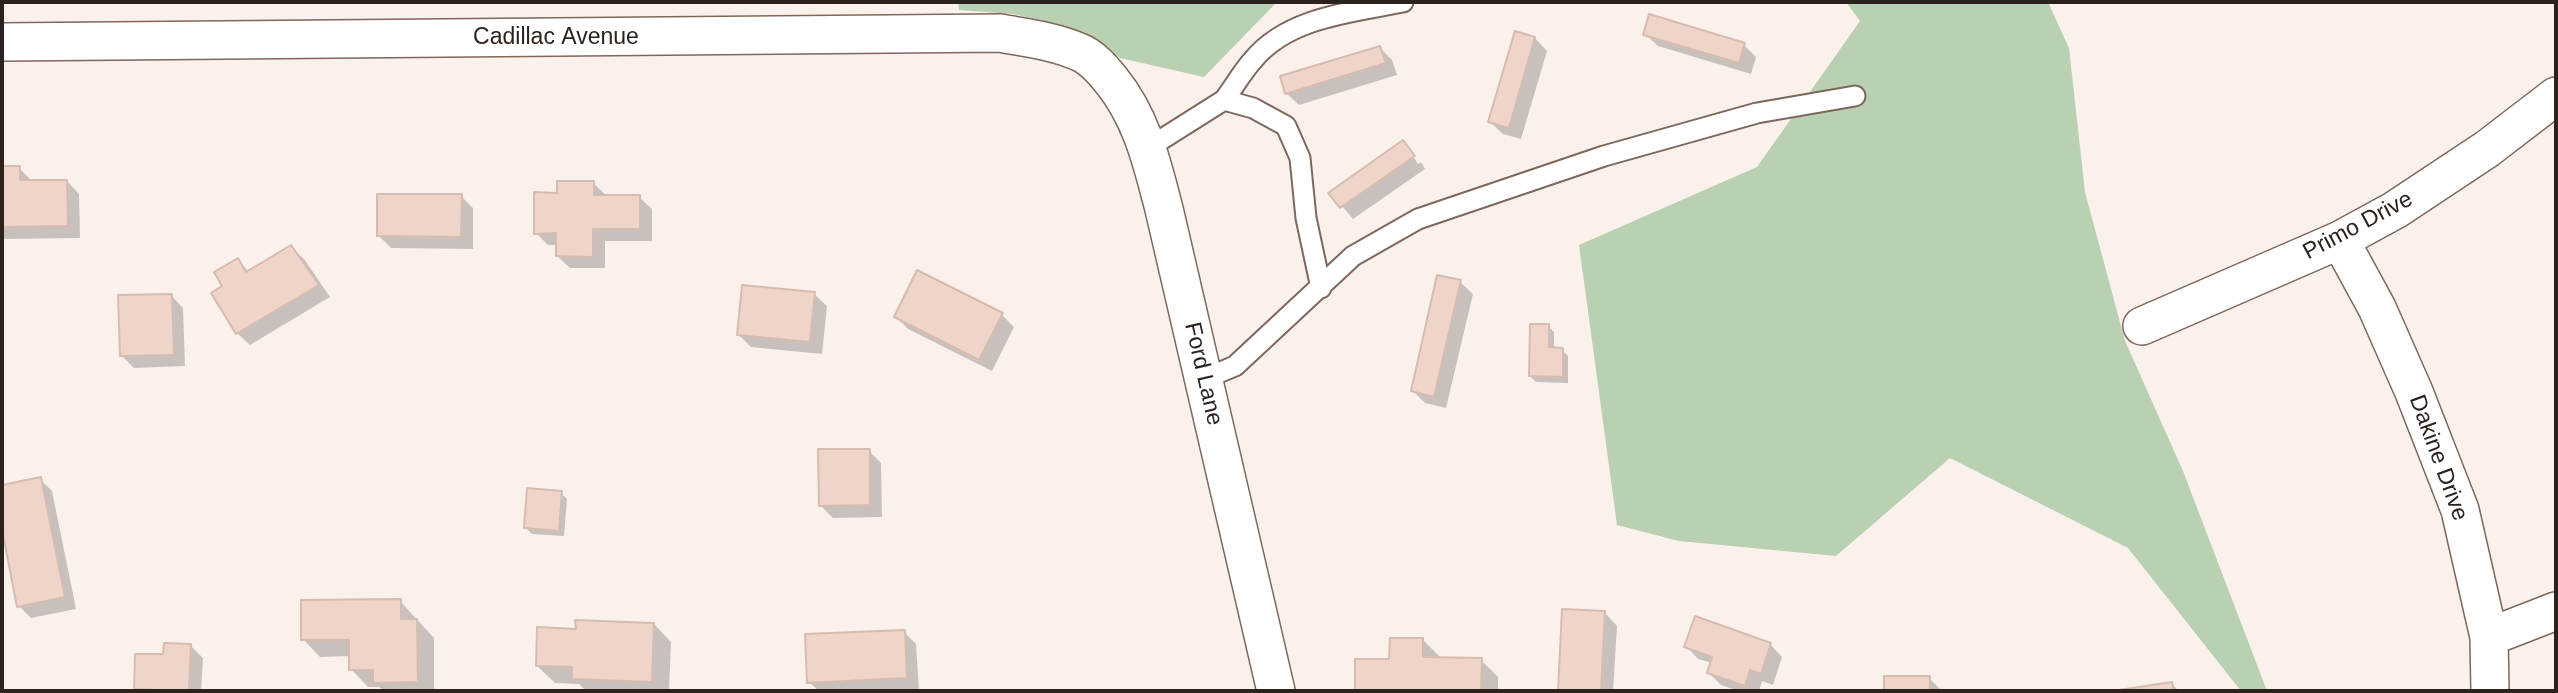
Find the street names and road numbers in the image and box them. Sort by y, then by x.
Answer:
street label: Cadillac Avenue [473,24,639,52]
street label: Primo Drive [2298,186,2418,266]
street label: Ford Lane [1178,320,1228,428]
street label: Dakine Drive [2403,391,2473,525]

